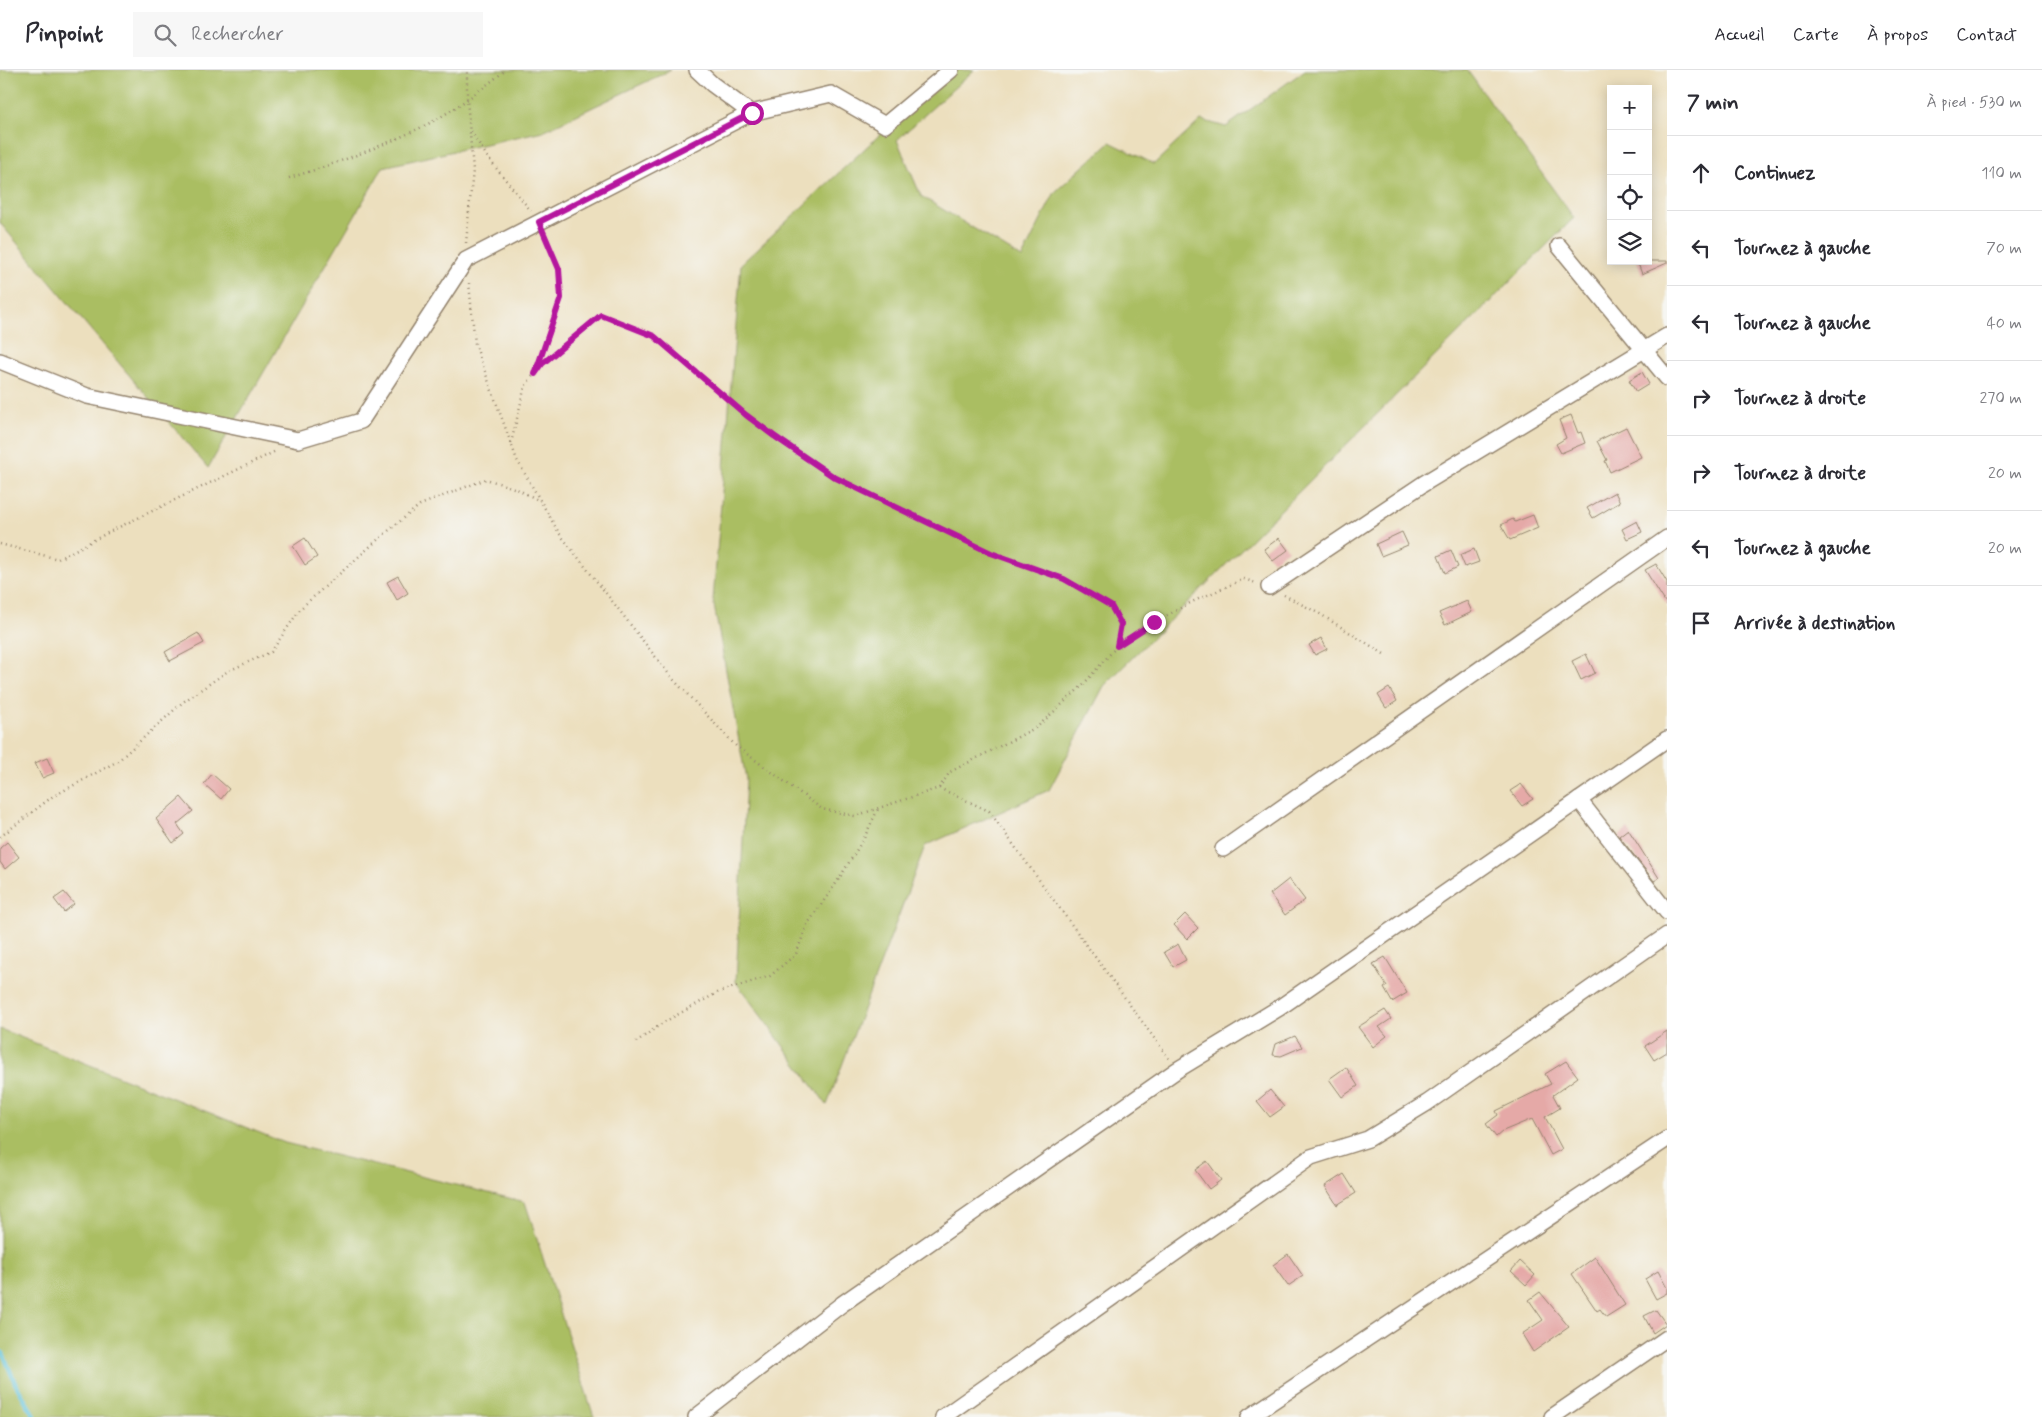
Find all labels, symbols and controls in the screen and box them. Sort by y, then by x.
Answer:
search box [133,12,483,57]
text: Pinpoint [25,19,103,50]
icon: search [151,21,179,49]
text: Rechercher [191,22,284,47]
text: Accueil [1714,23,1765,47]
text: Carte [1793,23,1839,47]
text: À propos [1867,23,1928,47]
text: Contact [1956,23,2017,47]
map controls [1607,85,1652,265]
button: + [1607,85,1652,130]
text: 7 min [1687,89,1739,117]
text: À pied · 530 m [1927,92,2022,113]
route start [741,102,764,125]
button: − [1607,130,1652,175]
icon: ahead [1687,159,1715,187]
text: Continuez [1734,161,1815,186]
text: 110 m [1981,163,2022,184]
button: locate [1607,175,1652,220]
button: layers [1607,220,1652,265]
icon: left [1687,234,1715,262]
text: Tournez à gauche [1734,236,1871,261]
text: 70 m [1986,238,2022,259]
icon: left [1687,309,1715,337]
text: Tournez à gauche [1734,311,1871,336]
text: 40 m [1986,313,2022,334]
icon: right [1687,384,1715,412]
text: Tournez à droite [1734,386,1866,411]
text: 270 m [1979,388,2022,409]
icon: right [1687,459,1715,487]
text: Tournez à droite [1734,461,1866,486]
text: 20 m [1988,463,2022,484]
icon: left [1687,534,1715,562]
text: Tournez à gauche [1734,536,1871,561]
text: 20 m [1988,538,2022,559]
icon: arrive [1687,609,1715,637]
route end [1143,611,1166,634]
text: Arrivée à destination [1734,611,1895,636]

